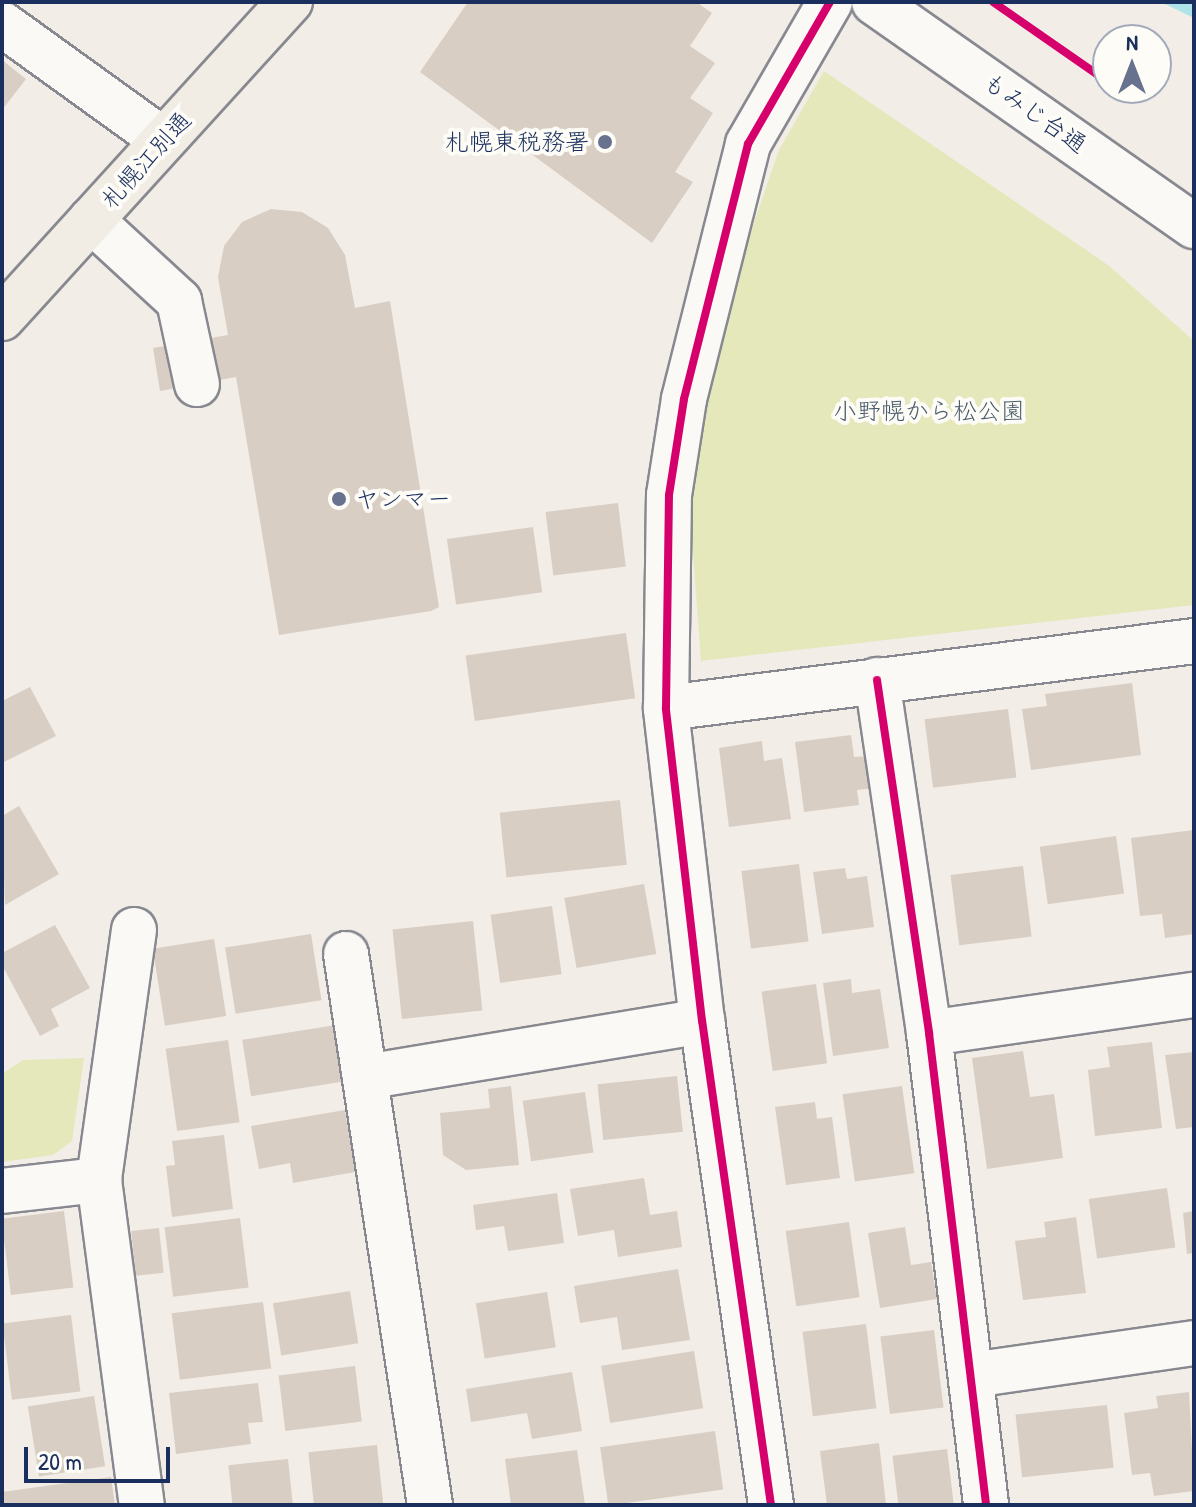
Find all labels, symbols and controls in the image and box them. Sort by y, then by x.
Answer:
north arrow [1092,24,1172,104]
text: N [1126,27,1138,57]
street label: もみじ台通 [978,67,1092,159]
street label: 札幌江別通 [95,106,197,214]
place label: 札幌東税務署 [445,128,589,156]
marker: 札幌東税務署 [596,133,614,151]
park label: 小野幌から松公園 [833,397,1025,425]
place label: ヤンマー [355,485,451,513]
marker: ヤンマー [330,490,348,508]
scale bar [28,1431,174,1481]
text: 20 m [38,1445,82,1477]

